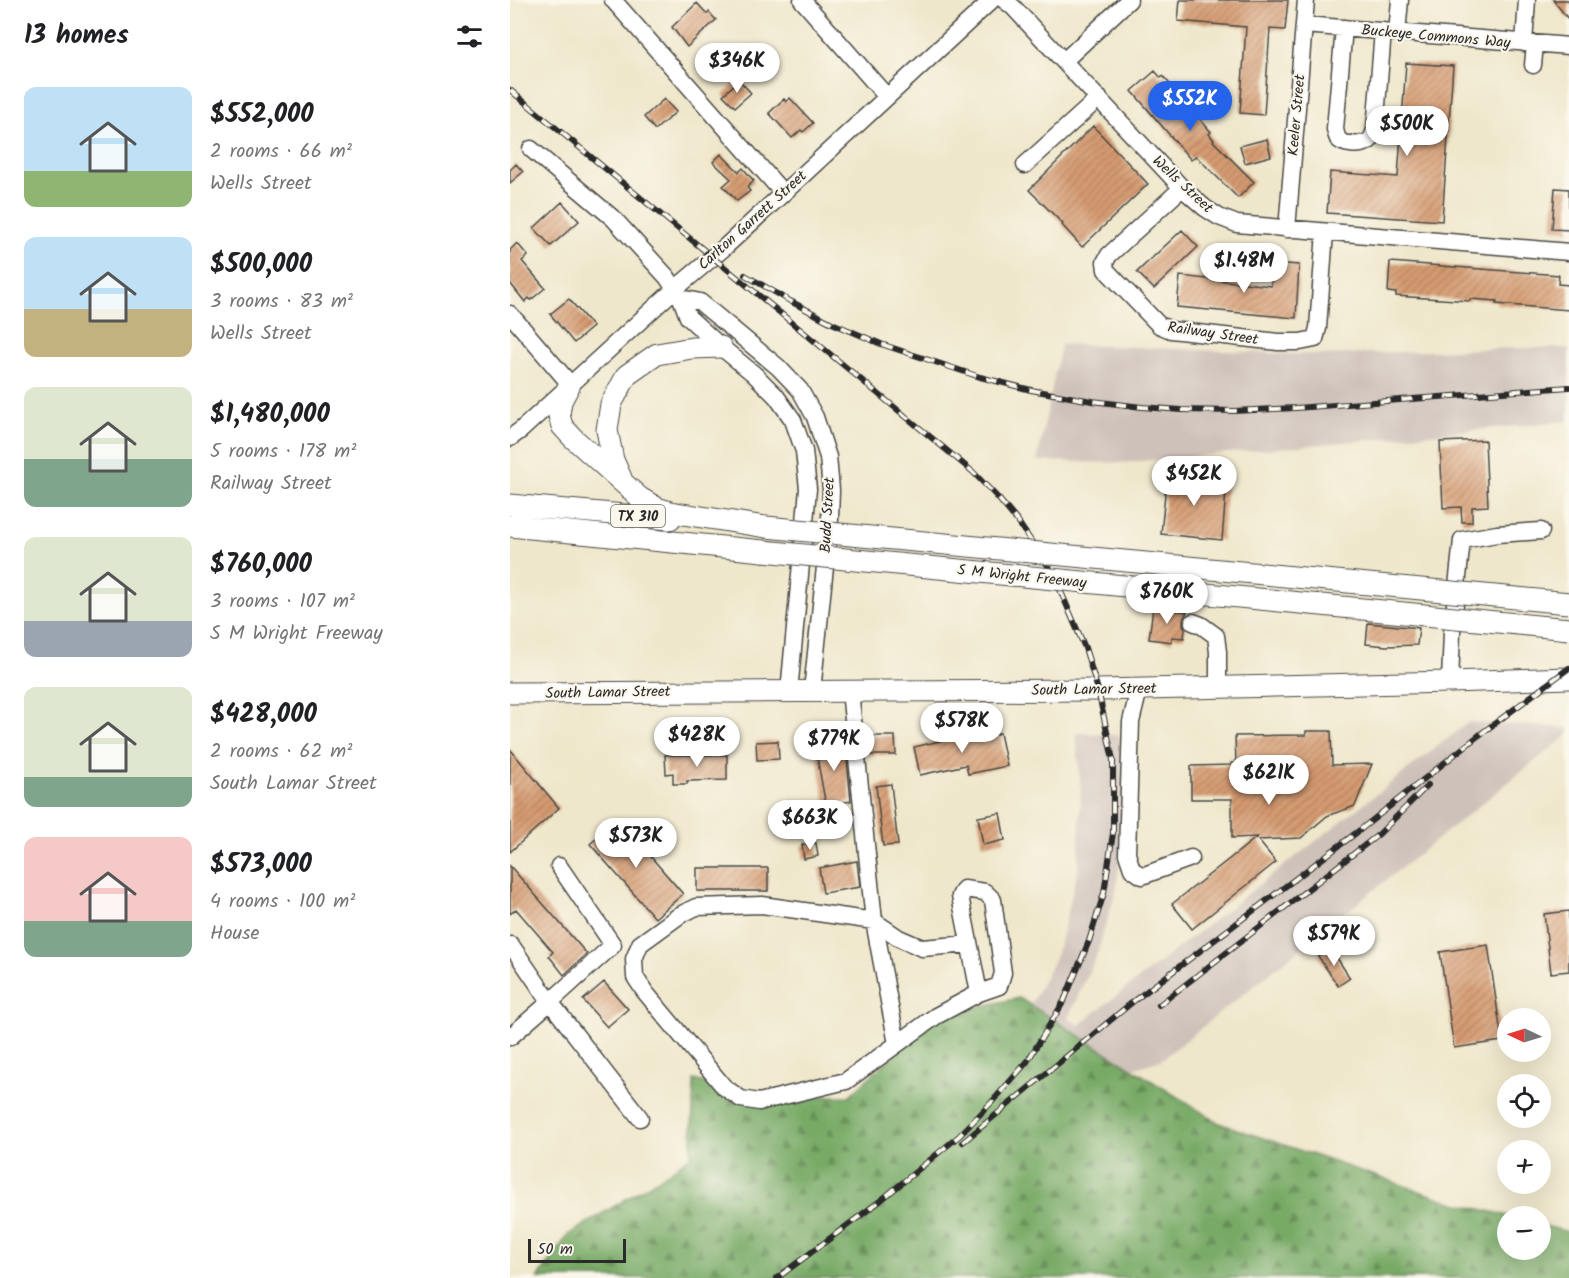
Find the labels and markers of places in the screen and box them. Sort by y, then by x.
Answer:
pin: $346K [695,43,779,94]
pin: $552K [1148,81,1232,132]
pin: $500K [1365,106,1449,157]
pin: $1.48M [1195,243,1293,294]
pin: $452K [1152,456,1236,507]
pin: $760K [1125,574,1209,625]
pin: $578K [920,703,1004,754]
pin: $428K [655,717,739,768]
pin: $779K [792,721,876,772]
pin: $621K [1227,755,1311,806]
pin: $663K [768,800,852,851]
pin: $573K [594,818,678,869]
pin: $579K [1292,916,1376,967]

